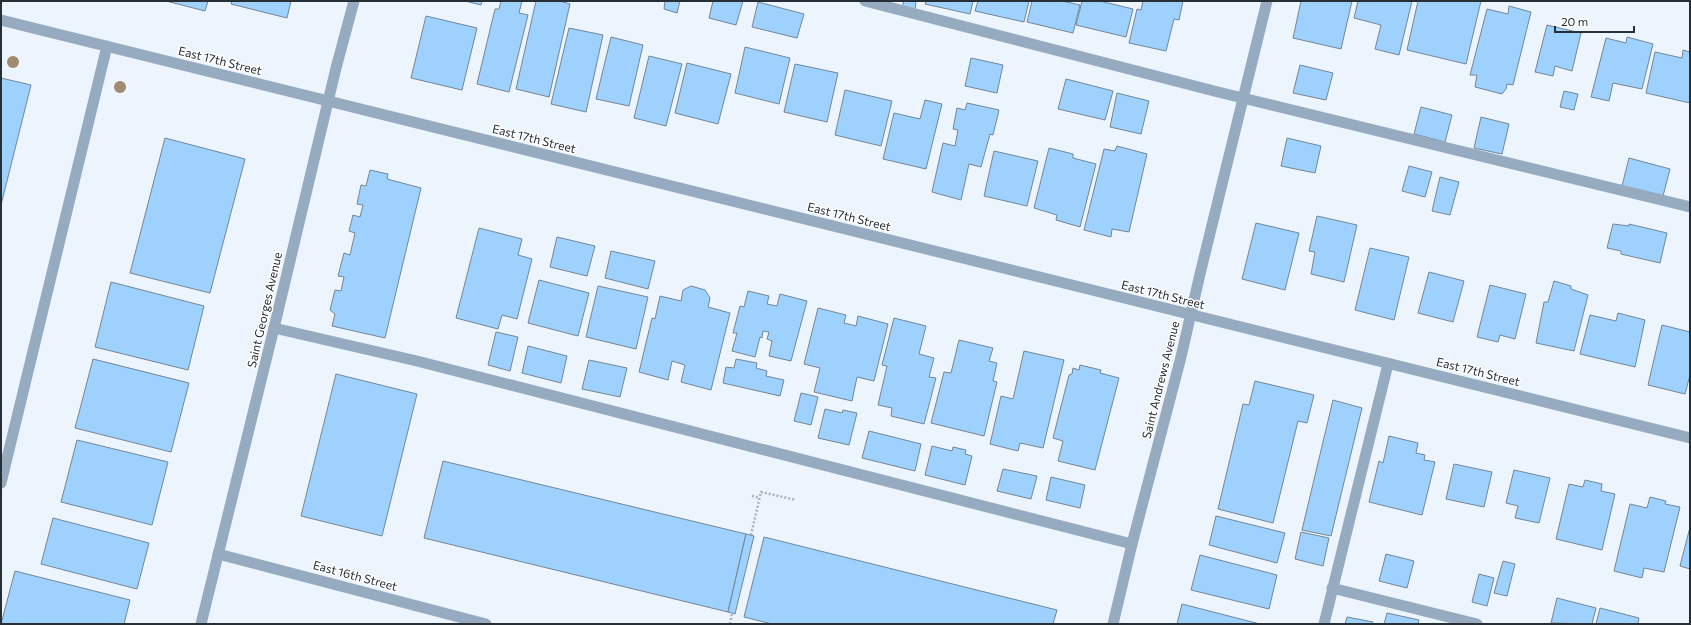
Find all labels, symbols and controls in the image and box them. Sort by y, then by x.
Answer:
scale bar [1555,8,1634,34]
text: 20 m [1561,14,1588,28]
street label: East 17th Street [177,43,263,77]
street label: East 17th Street [491,121,577,155]
street label: East 17th Street [806,199,892,233]
street label: Saint Georges Avenue [244,251,284,369]
street label: East 17th Street [1120,277,1206,311]
street label: Saint Andrews Avenue [1139,320,1181,440]
street label: East 17th Street [1435,354,1521,388]
street label: East 16th Street [312,557,399,593]

